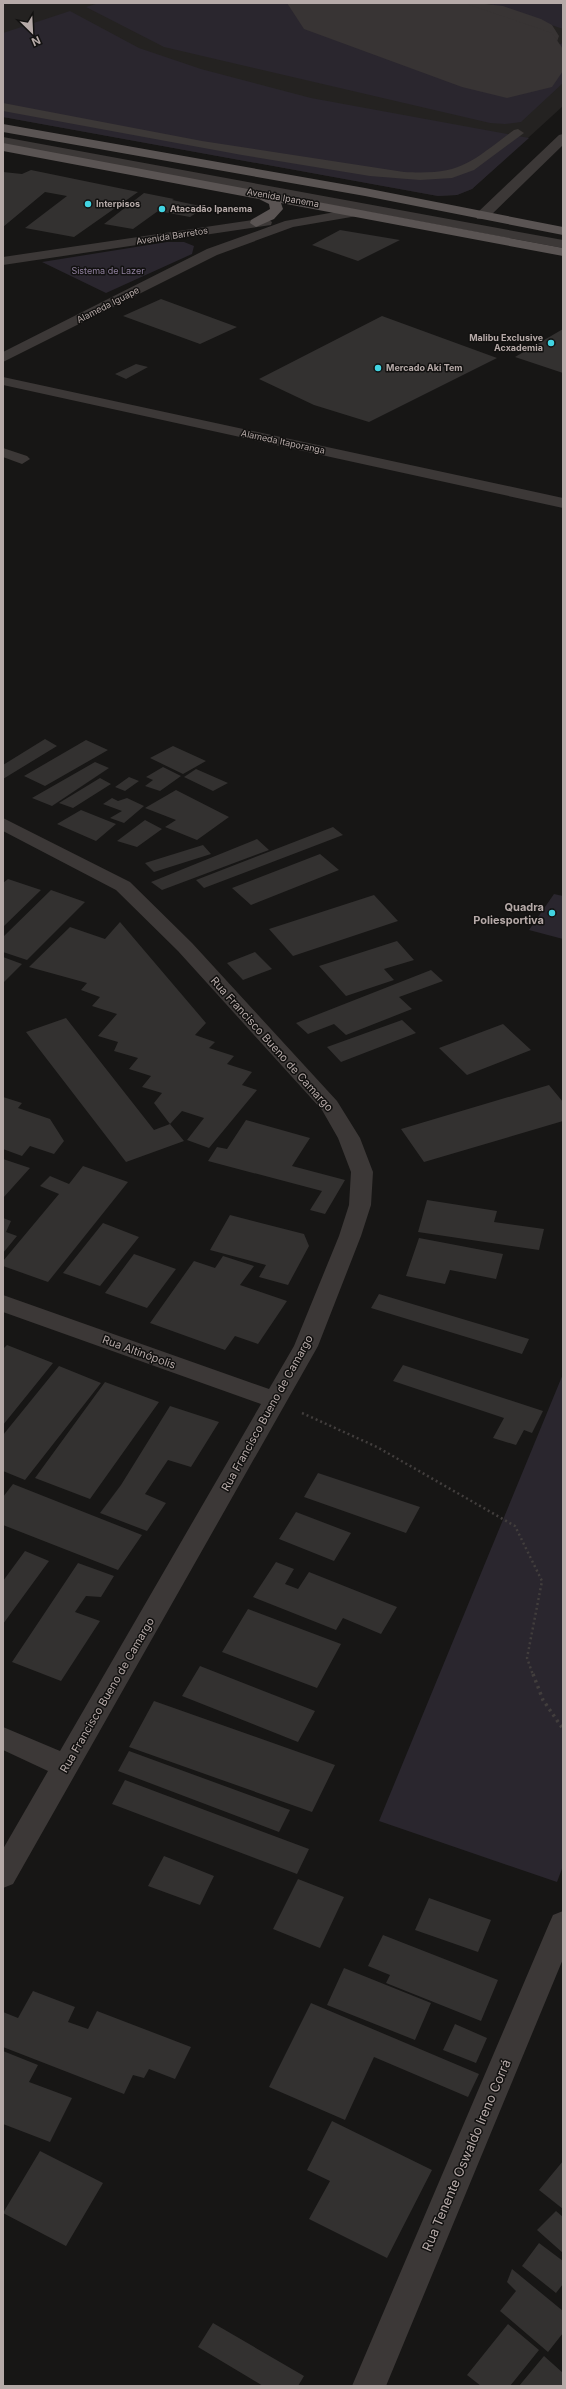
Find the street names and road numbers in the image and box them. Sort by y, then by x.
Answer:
street label: Avenida Ipanema [246,186,320,209]
street label: Avenida Barretos [135,224,209,247]
street label: Alameda Iguape [75,284,141,325]
street label: Alameda Itaporanga [240,427,326,456]
street label: Rua Francisco Bueno de Camargo [208,974,336,1115]
street label: Rua Altinópolis [100,1332,178,1372]
street label: Rua Francisco Bueno de Camargo [218,1332,316,1494]
street label: Rua Francisco Bueno de Camargo [57,1615,157,1775]
street label: Rua Tenente Oswaldo Ireno Corrá [418,2057,514,2253]

